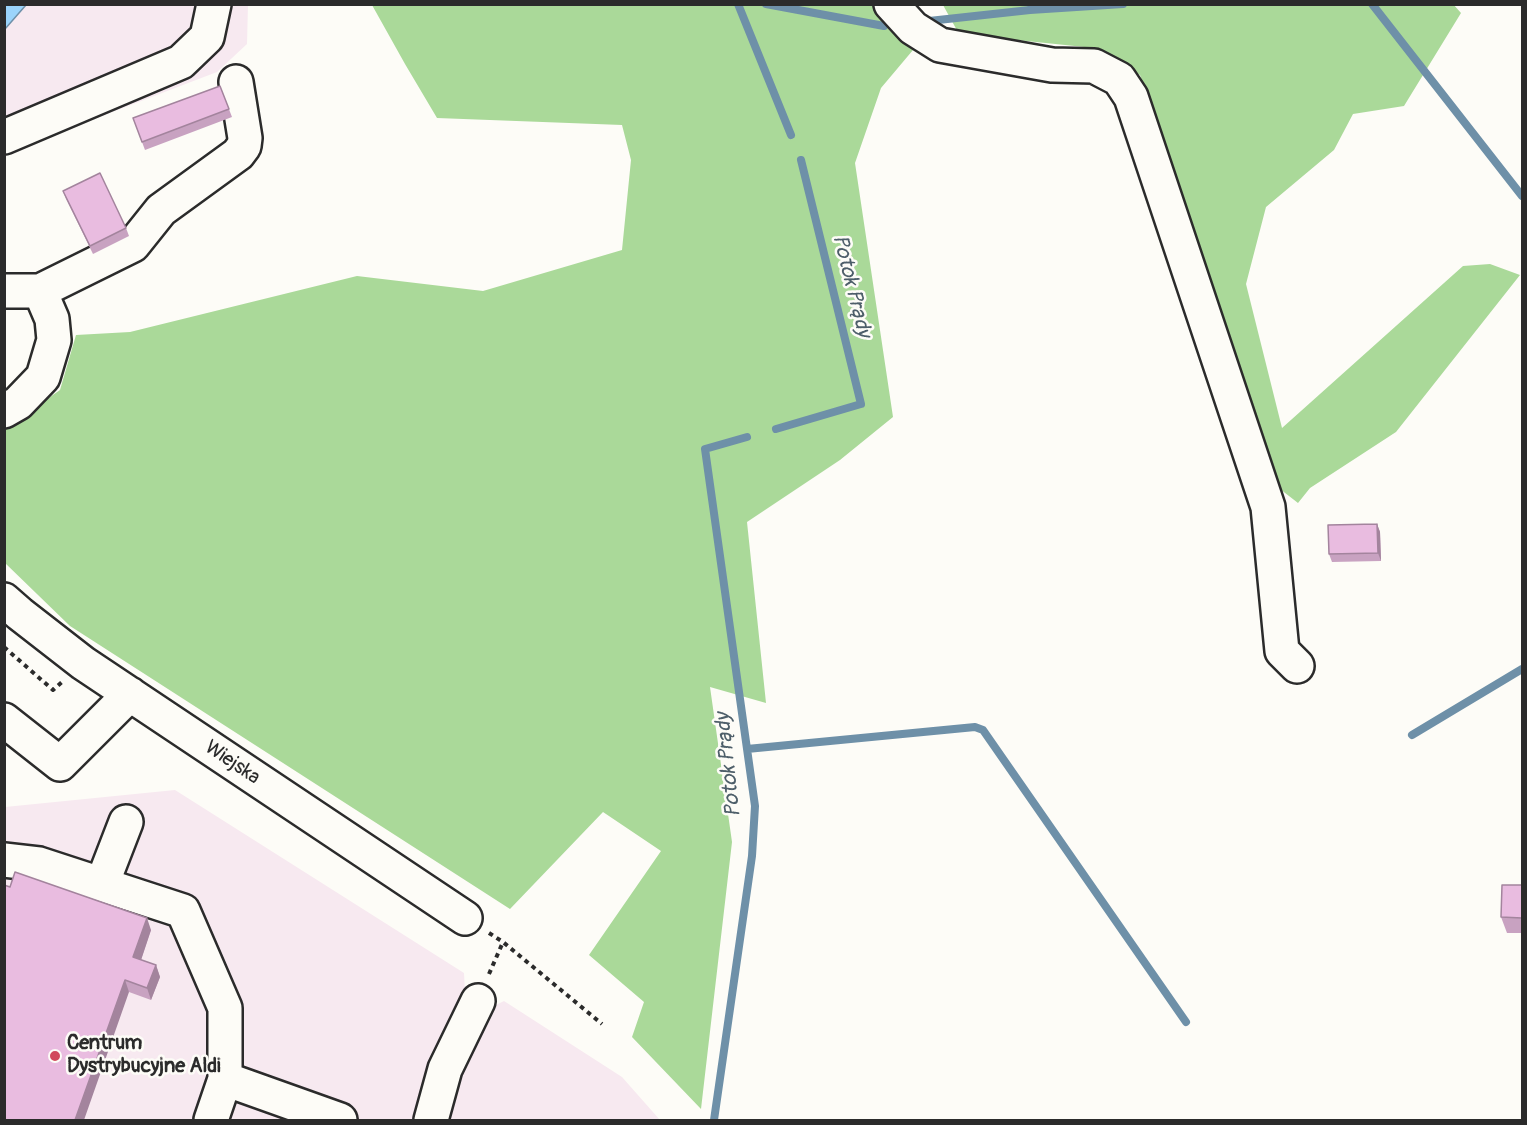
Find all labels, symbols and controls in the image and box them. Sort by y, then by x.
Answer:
water label: Potok Prądy [826,232,876,340]
water label: Potok Prądy [711,712,747,818]
street label: Wiejska [200,736,264,790]
place label: Centrum Dystrybucyjne Aldi [67,1032,221,1079]
marker: Centrum Dystrybucyjne Aldi [48,1049,62,1063]

